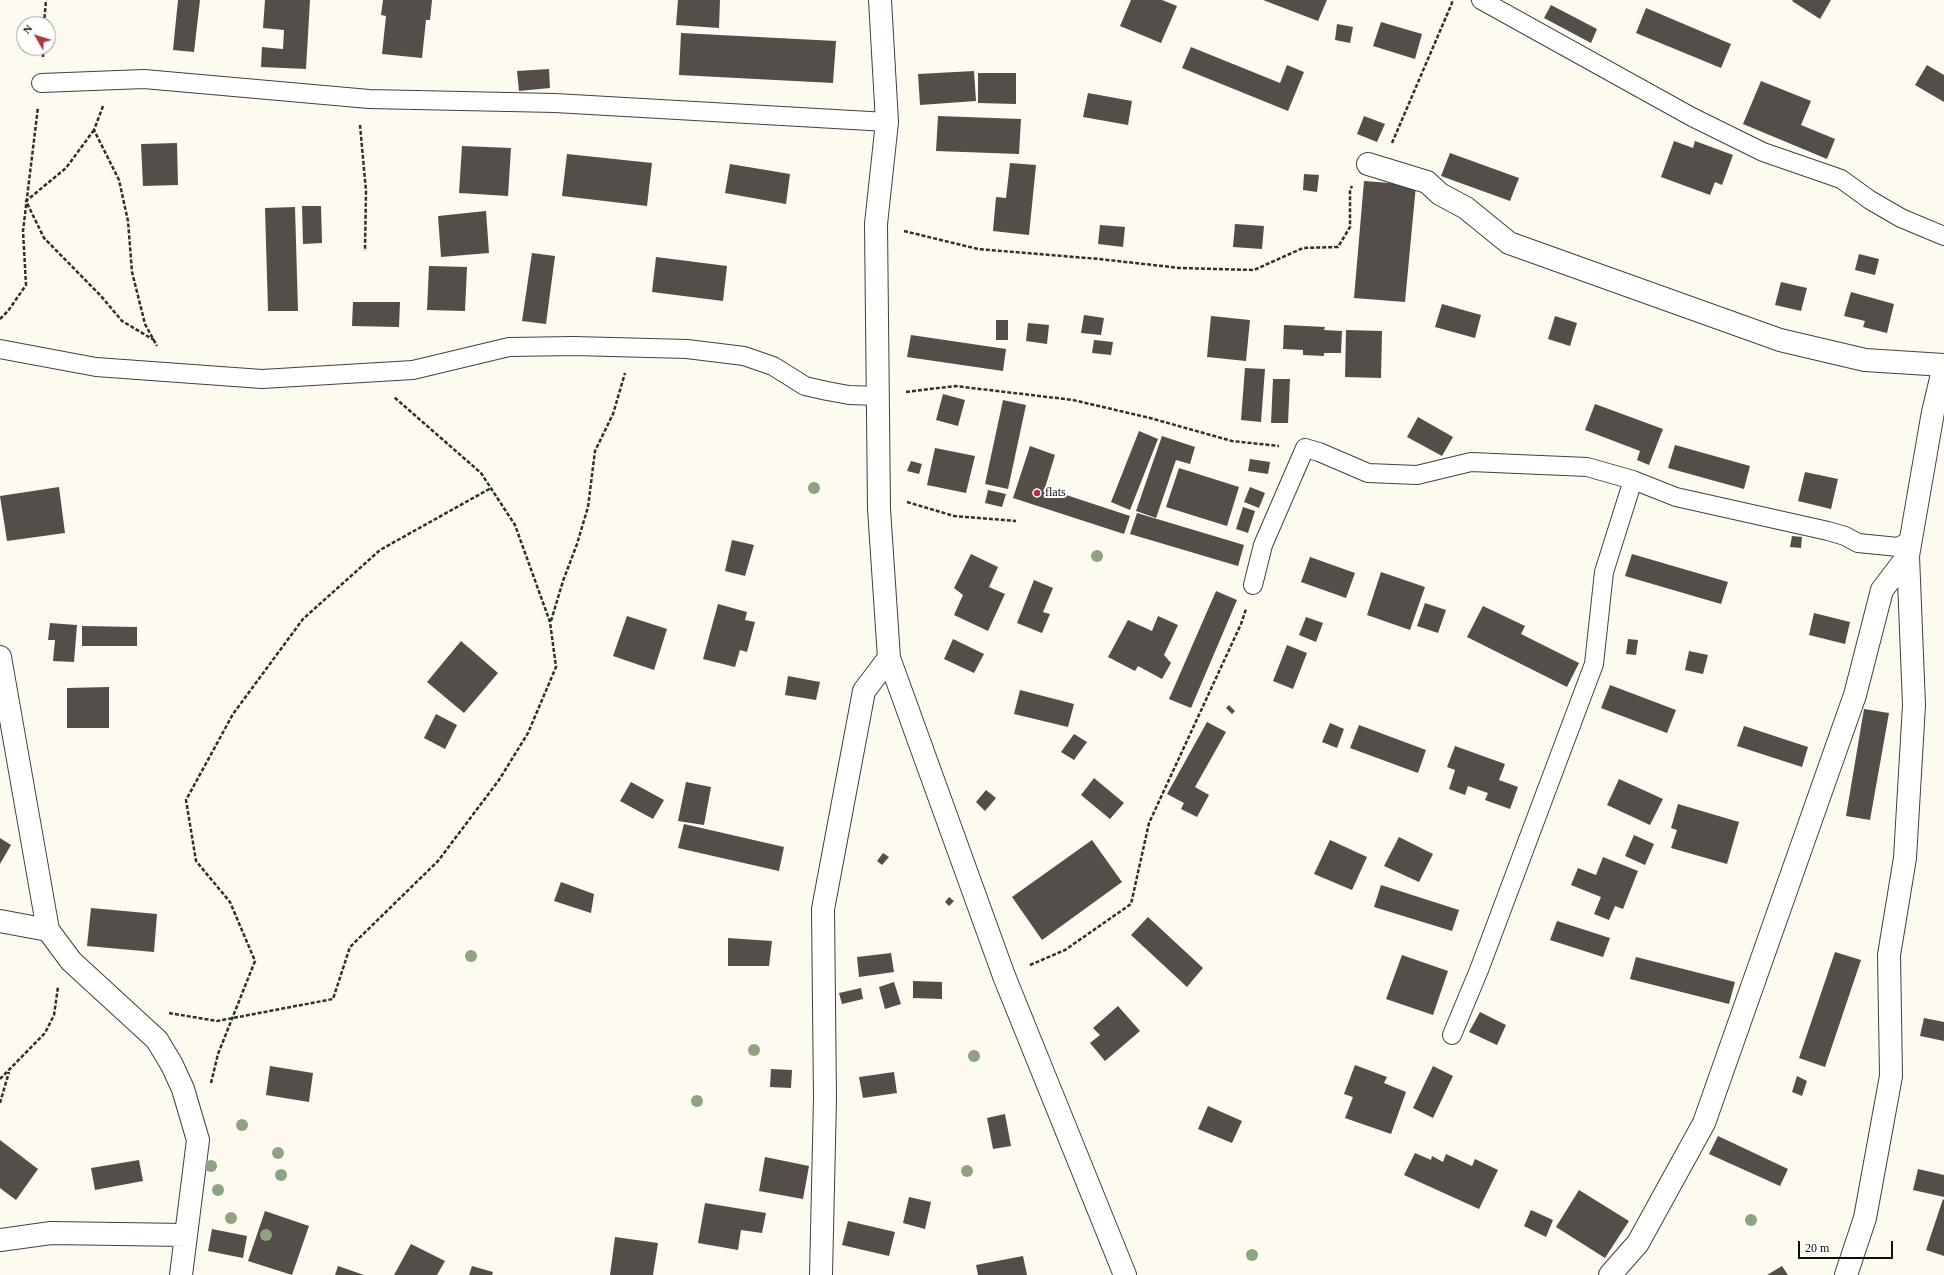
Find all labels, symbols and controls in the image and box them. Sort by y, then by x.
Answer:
north arrow [16,16,56,56]
text: N [20,22,35,36]
place label: flats [1045,486,1066,500]
marker: flats [1032,488,1042,498]
scale bar [1800,1233,1895,1259]
text: 20 m [1805,1241,1829,1255]

